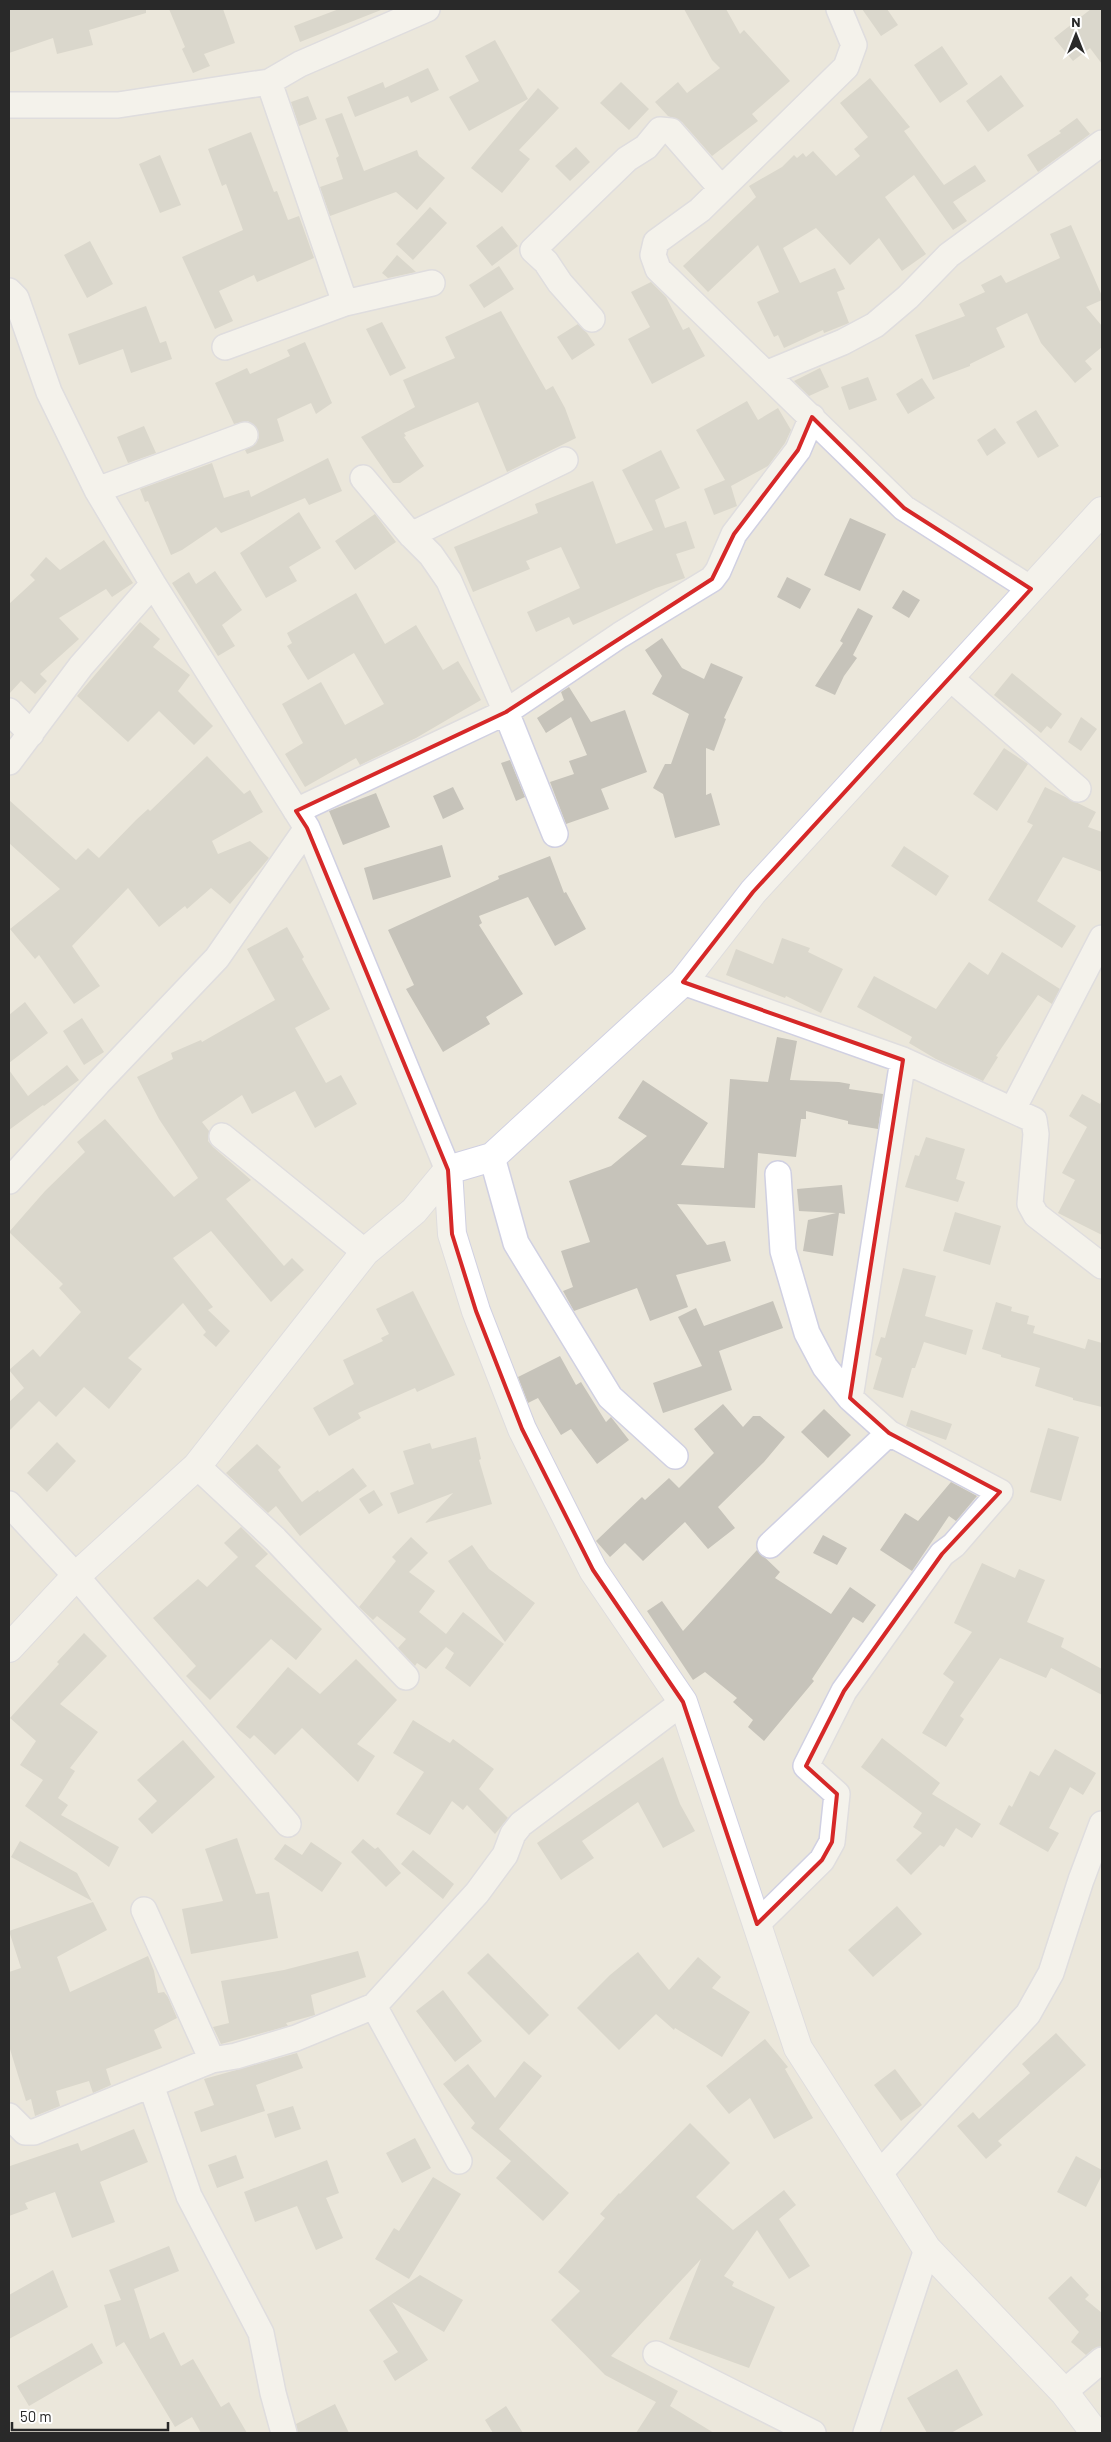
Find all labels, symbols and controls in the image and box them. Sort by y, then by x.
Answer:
north arrow [1051,10,1101,60]
text: N [1071,13,1081,30]
scale bar [12,2400,169,2432]
text: 50 m [20,2407,52,2425]

